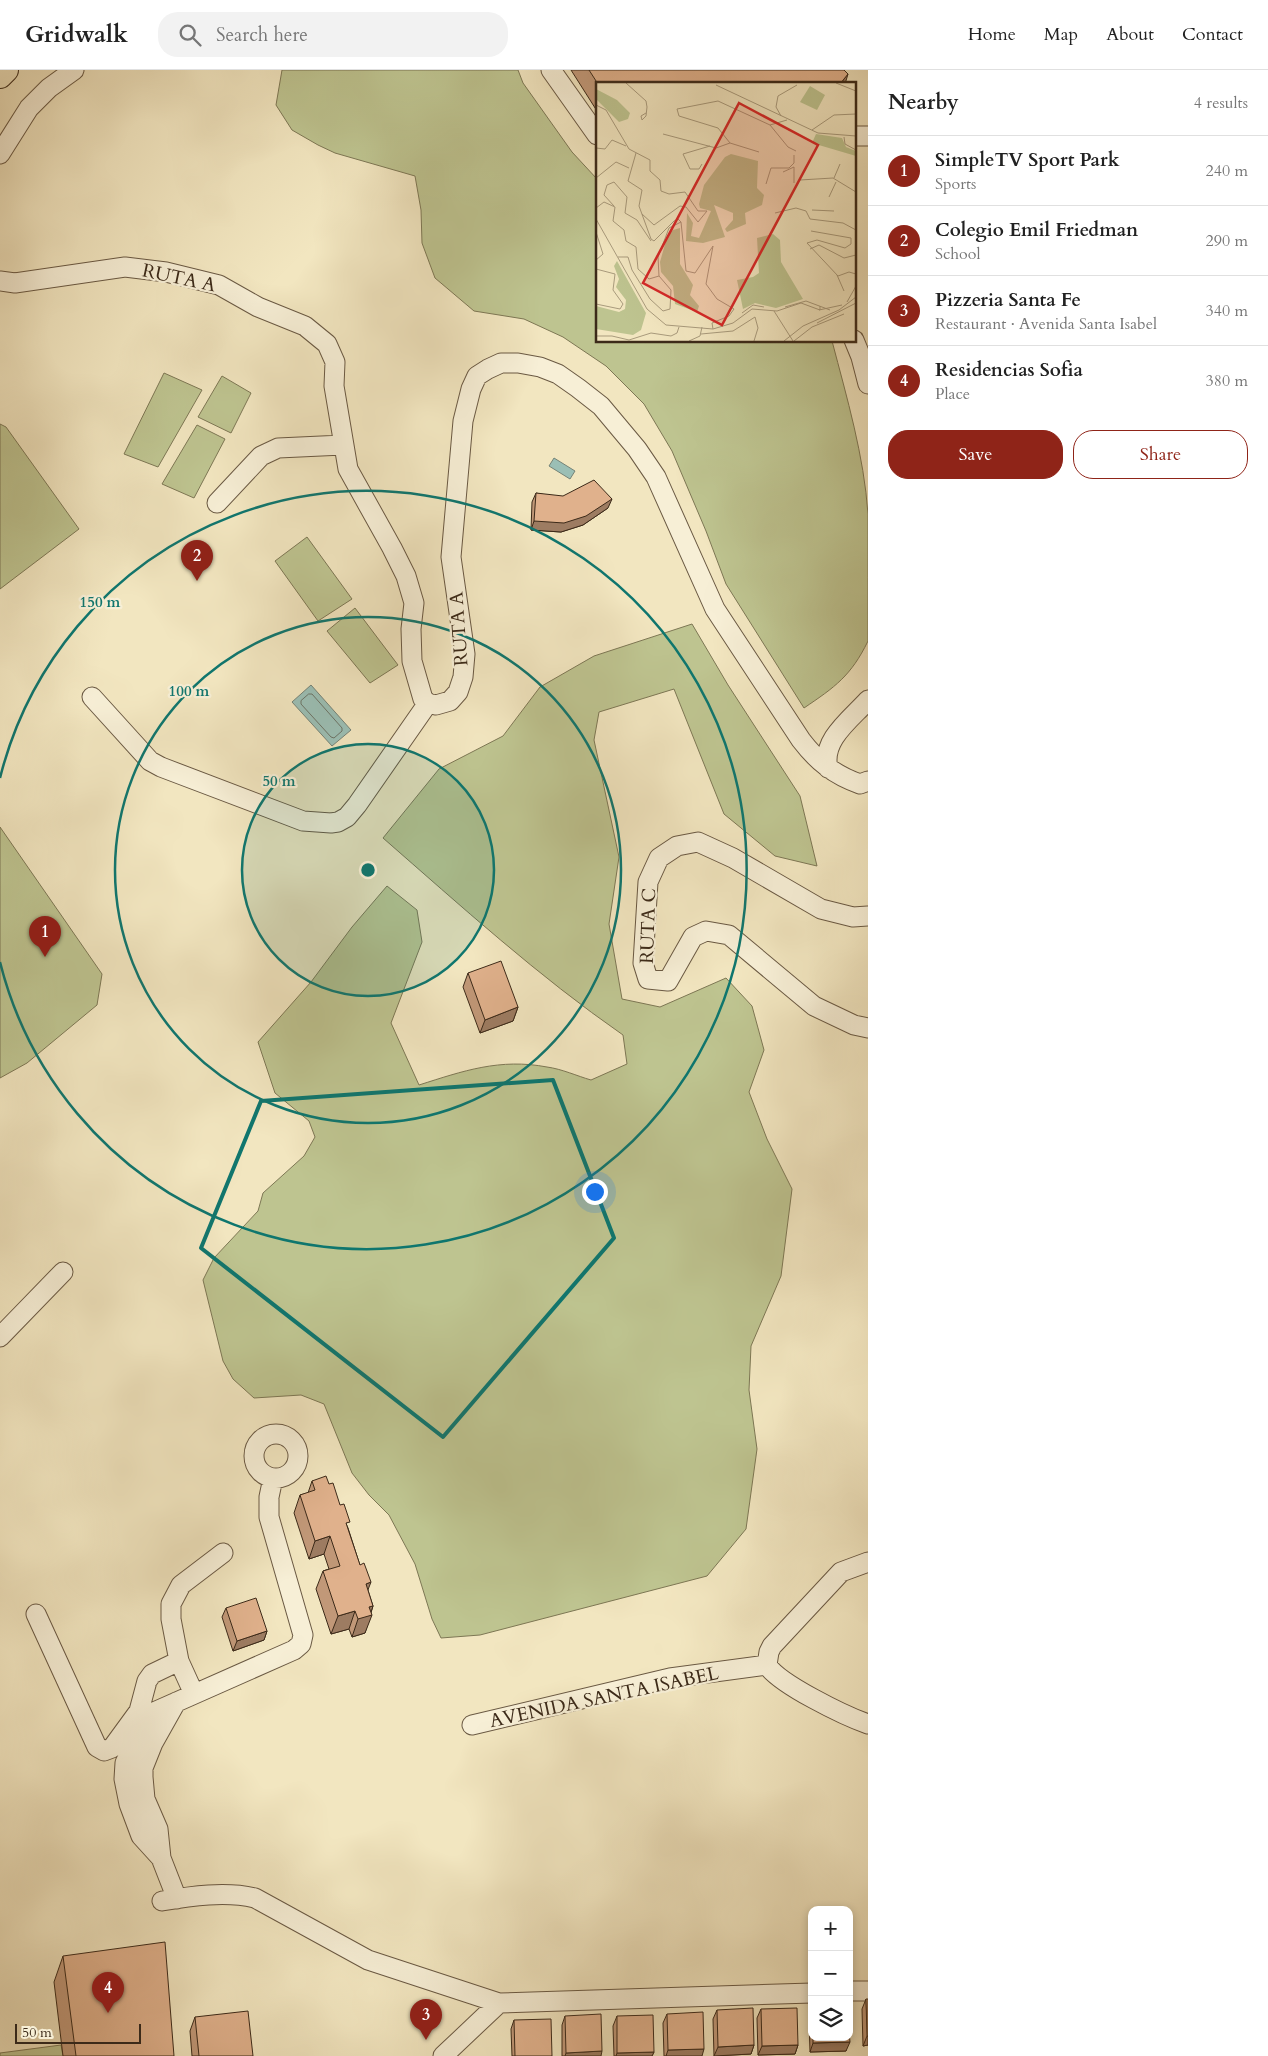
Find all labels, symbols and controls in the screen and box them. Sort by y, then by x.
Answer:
search box [158,12,508,57]
text: Gridwalk [25,18,128,51]
icon: search [176,21,204,49]
text: Search here [216,22,308,48]
text: Home [968,22,1016,47]
text: Map [1044,22,1078,47]
text: About [1106,22,1154,47]
text: Contact [1182,22,1243,47]
inset map [596,82,856,342]
text: Nearby [888,88,959,117]
text: 4 results [1194,92,1248,114]
text: SimpleTV Sport Park [935,147,1120,173]
text: 1 [900,160,908,182]
text: 240 m [1206,160,1248,182]
text: Sports [935,173,976,195]
text: Colegio Emil Friedman [935,217,1138,243]
text: 2 [900,230,908,252]
text: 290 m [1206,230,1248,252]
text: School [935,243,980,265]
street label: RUTA A [140,258,219,299]
text: Pizzeria Santa Fe [935,287,1081,313]
text: 3 [900,300,908,322]
text: 340 m [1206,300,1248,322]
text: Restaurant · Avenida Santa Isabel [935,313,1157,335]
text: Residencias Sofia [935,357,1083,383]
text: 4 [900,370,908,392]
text: 380 m [1206,370,1248,392]
text: Place [935,383,970,405]
button: Save [888,430,1063,479]
button: Share [1073,430,1248,479]
pin: 2 [181,540,213,581]
street label: RUTA A [443,590,475,667]
text: 150 m [80,592,121,612]
text: 100 m [169,681,210,701]
text: 50 m [262,771,296,791]
centre of rings [359,861,377,879]
street label: RUTA C [634,888,662,964]
pin: 1 [29,916,61,957]
your location [582,1179,608,1205]
street label: AVENIDA SANTA ISABEL [487,1660,721,1734]
map controls [808,1906,853,2041]
button: + [808,1906,853,1951]
button: − [808,1951,853,1996]
pin: 4 [92,1972,124,2013]
button: layers [808,1996,853,2041]
pin: 3 [410,1999,442,2040]
scale bar [15,2021,141,2044]
text: 50 m [22,2023,52,2042]

